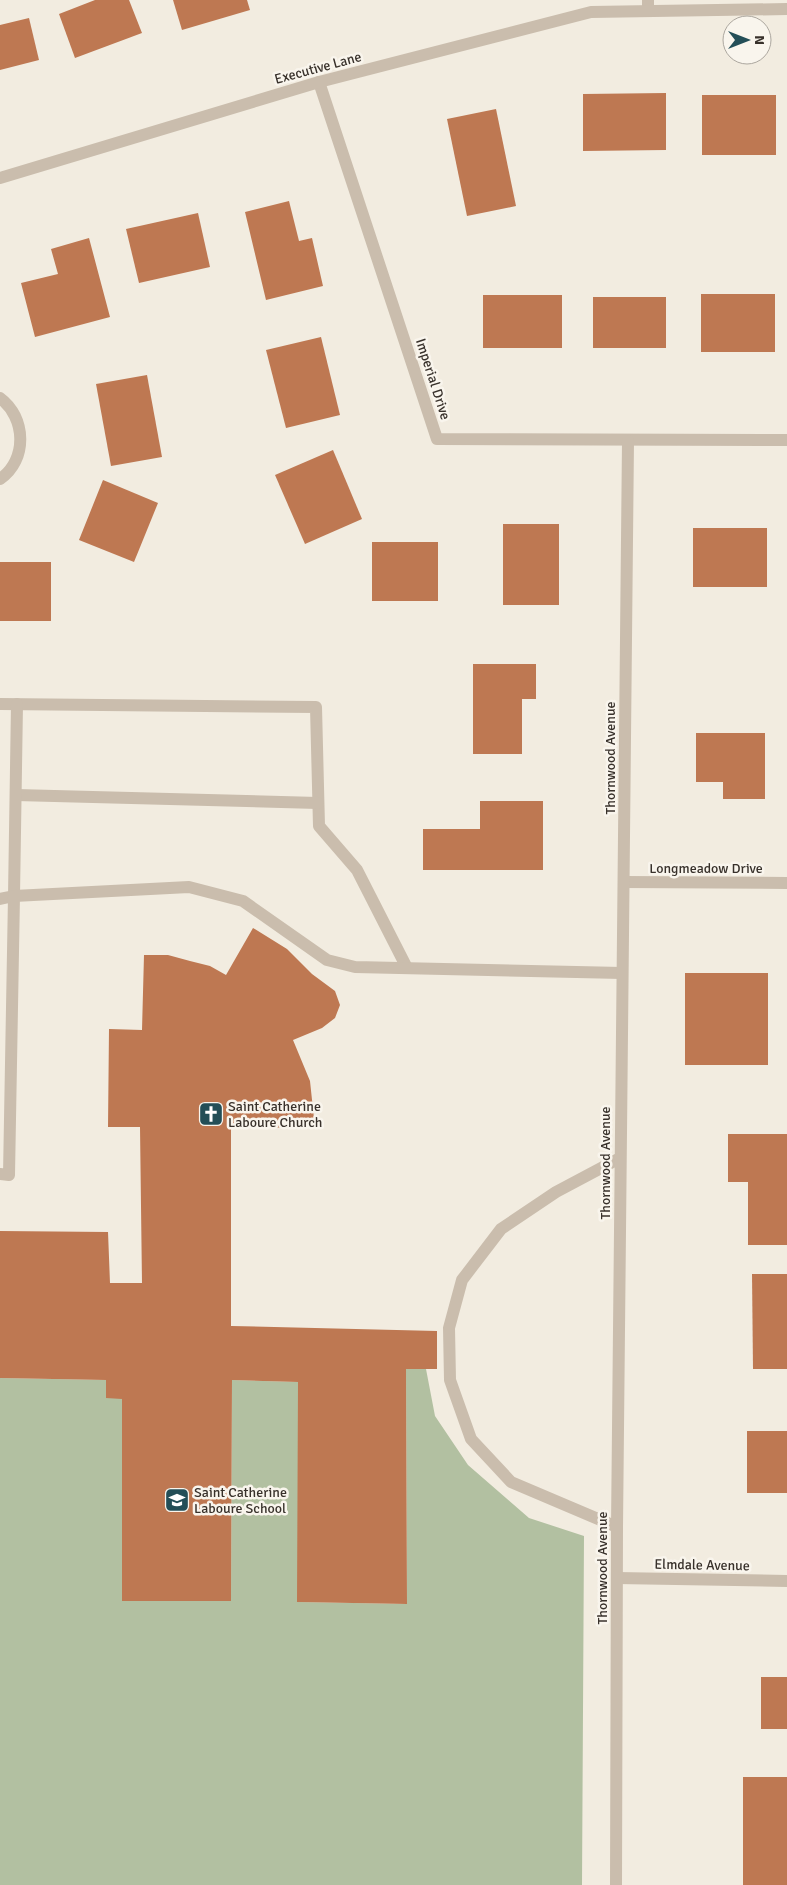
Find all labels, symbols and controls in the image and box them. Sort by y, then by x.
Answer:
north arrow [722,15,772,65]
text: N [751,35,768,45]
street label: Executive Lane [273,48,363,88]
street label: Imperial Drive [412,336,454,422]
street label: Thornwood Avenue [602,701,619,815]
street label: Longmeadow Drive [649,860,763,877]
place label: Saint Catherine Laboure Church [228,1098,322,1131]
church icon: Saint Catherine Laboure Church [198,1101,224,1127]
street label: Thornwood Avenue [597,1106,614,1220]
place label: Saint Catherine Laboure School [194,1484,287,1517]
school or university icon: Saint Catherine Laboure School [164,1487,190,1513]
street label: Thornwood Avenue [594,1511,611,1625]
street label: Elmdale Avenue [654,1556,750,1574]

